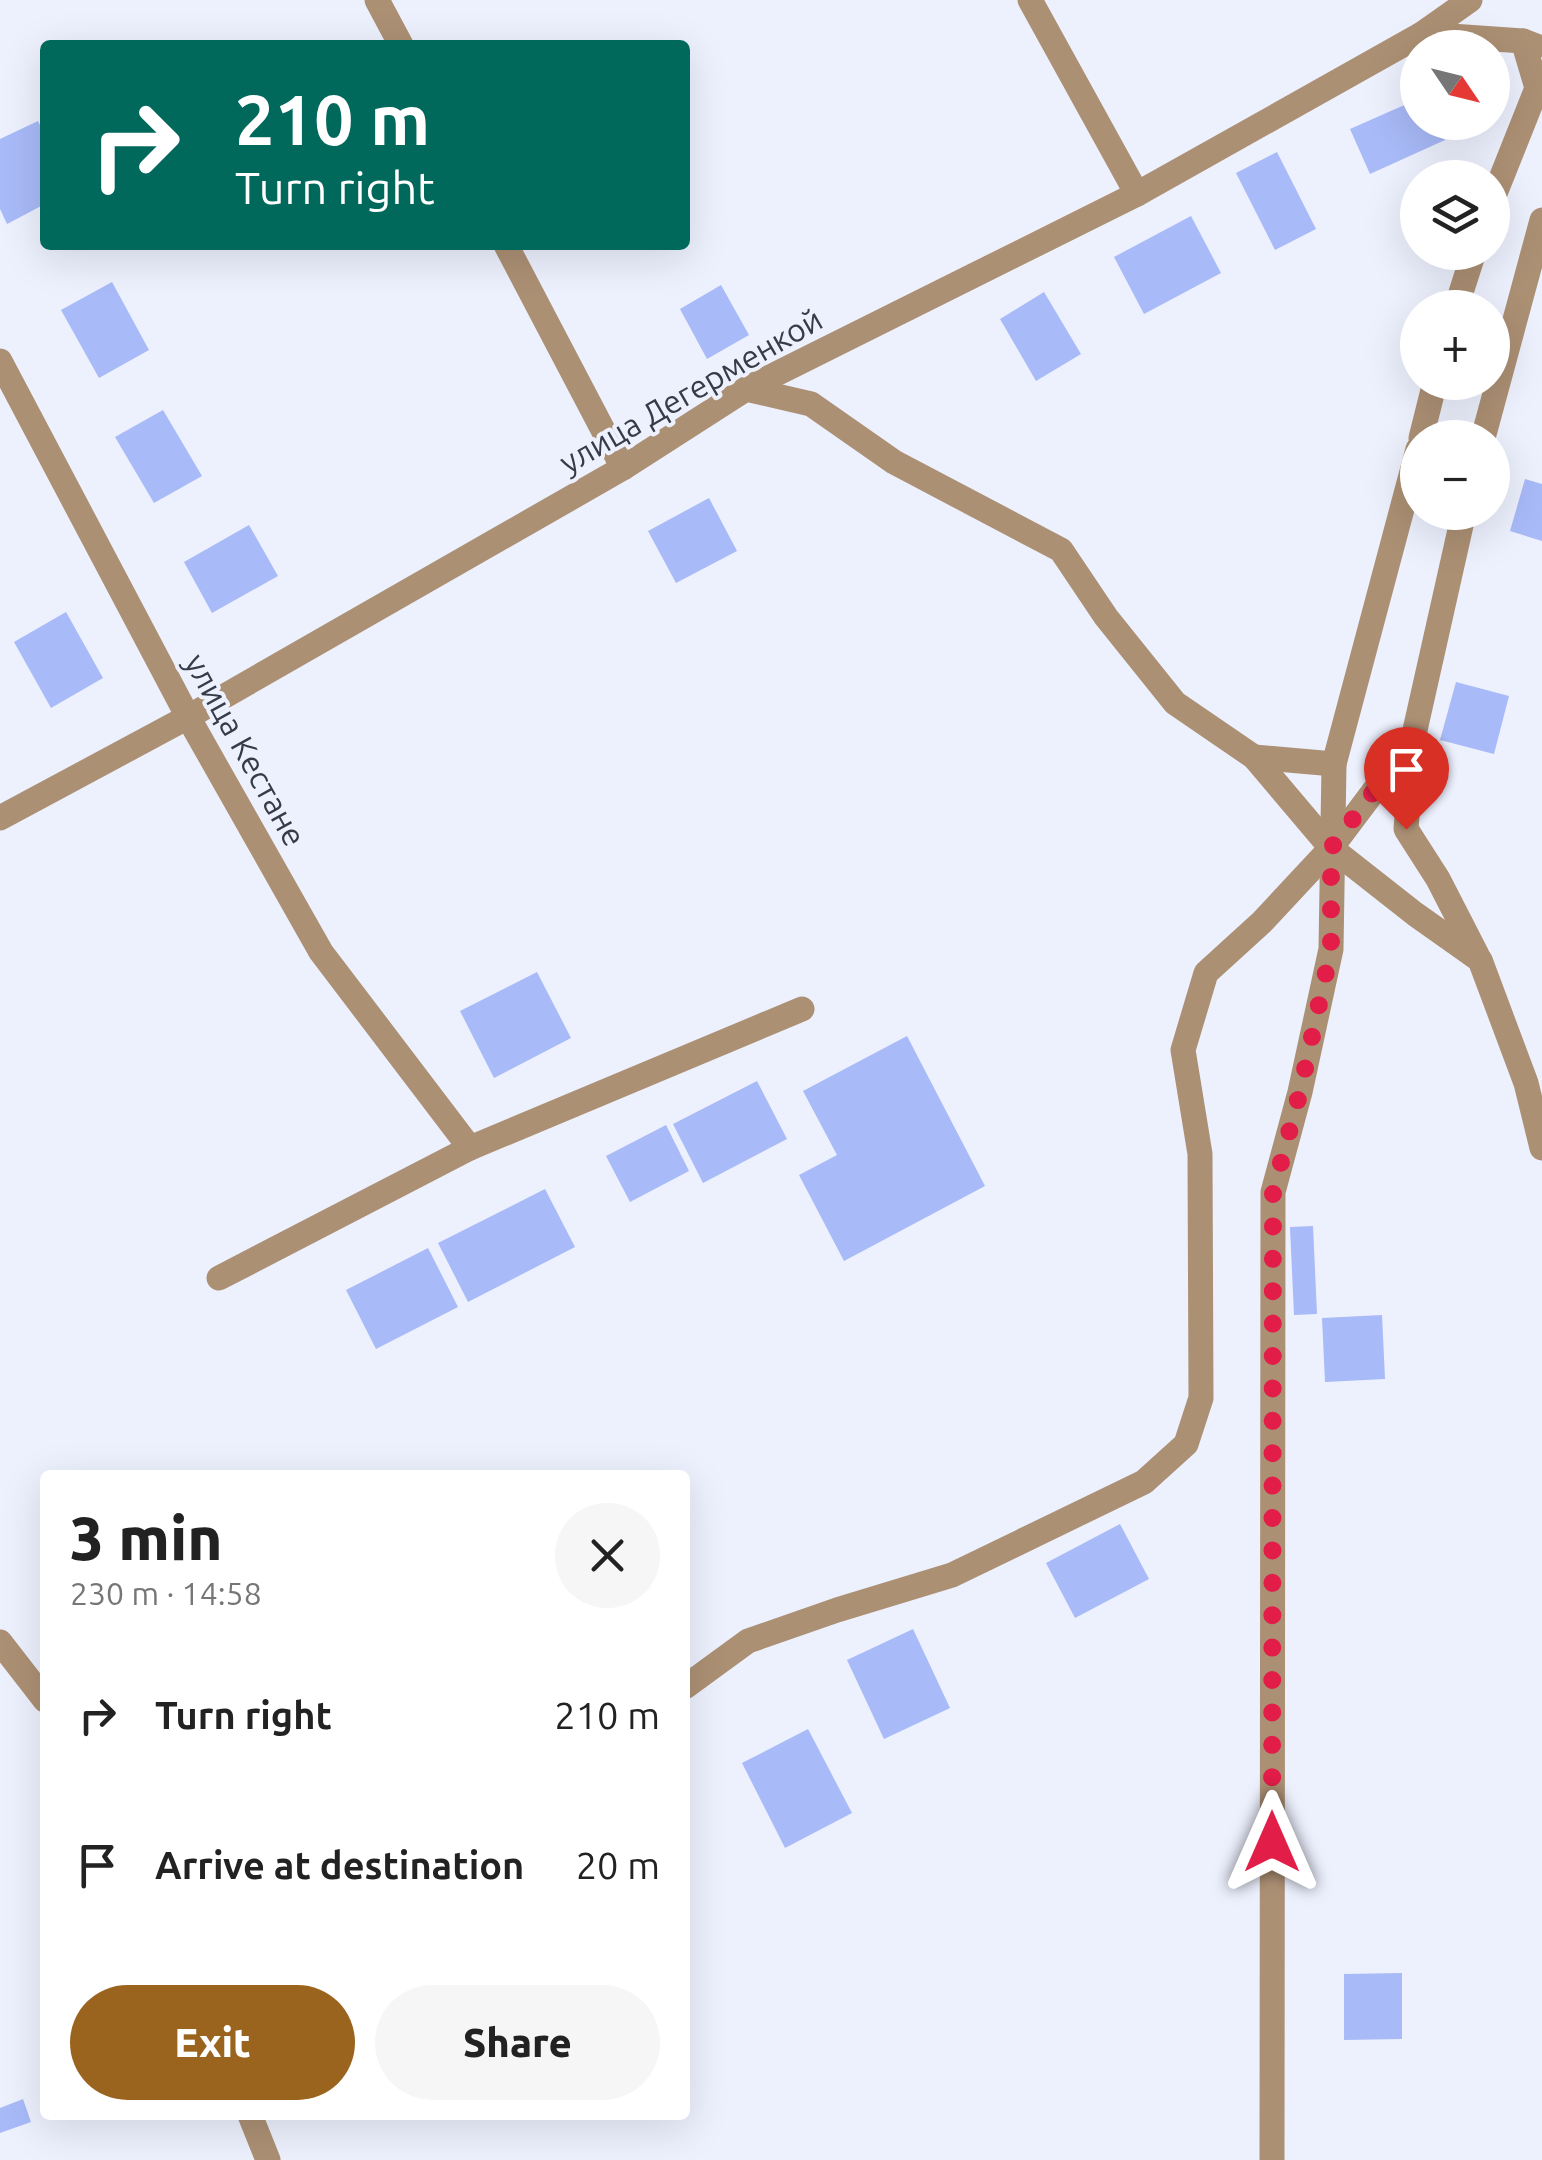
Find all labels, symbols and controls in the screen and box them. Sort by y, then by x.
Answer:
north arrow [1400,30,1510,140]
map controls [1400,30,1510,530]
icon: right [70,80,200,210]
text: 210 m [235,80,430,158]
button: layers [1400,160,1510,270]
text: Turn right [235,162,435,213]
button: + [1400,290,1510,400]
street label: улица Дегерменкой [553,300,828,480]
button: − [1400,420,1510,530]
street label: улица Кестане [178,647,314,852]
pin [1364,727,1449,830]
icon: arrive [1379,742,1434,797]
button: close [555,1503,660,1608]
text: 3 min [70,1504,223,1571]
text: 230 m · 14:58 [70,1575,262,1611]
icon: right [70,1688,125,1743]
text: Turn right [155,1694,332,1736]
text: 210 m [554,1694,660,1736]
position arrow [1220,1790,1324,1894]
icon: arrive [70,1838,125,1893]
text: Arrive at destination [155,1844,524,1886]
text: 20 m [576,1844,660,1886]
button: Exit [70,1985,355,2100]
button: Share [375,1985,660,2100]

